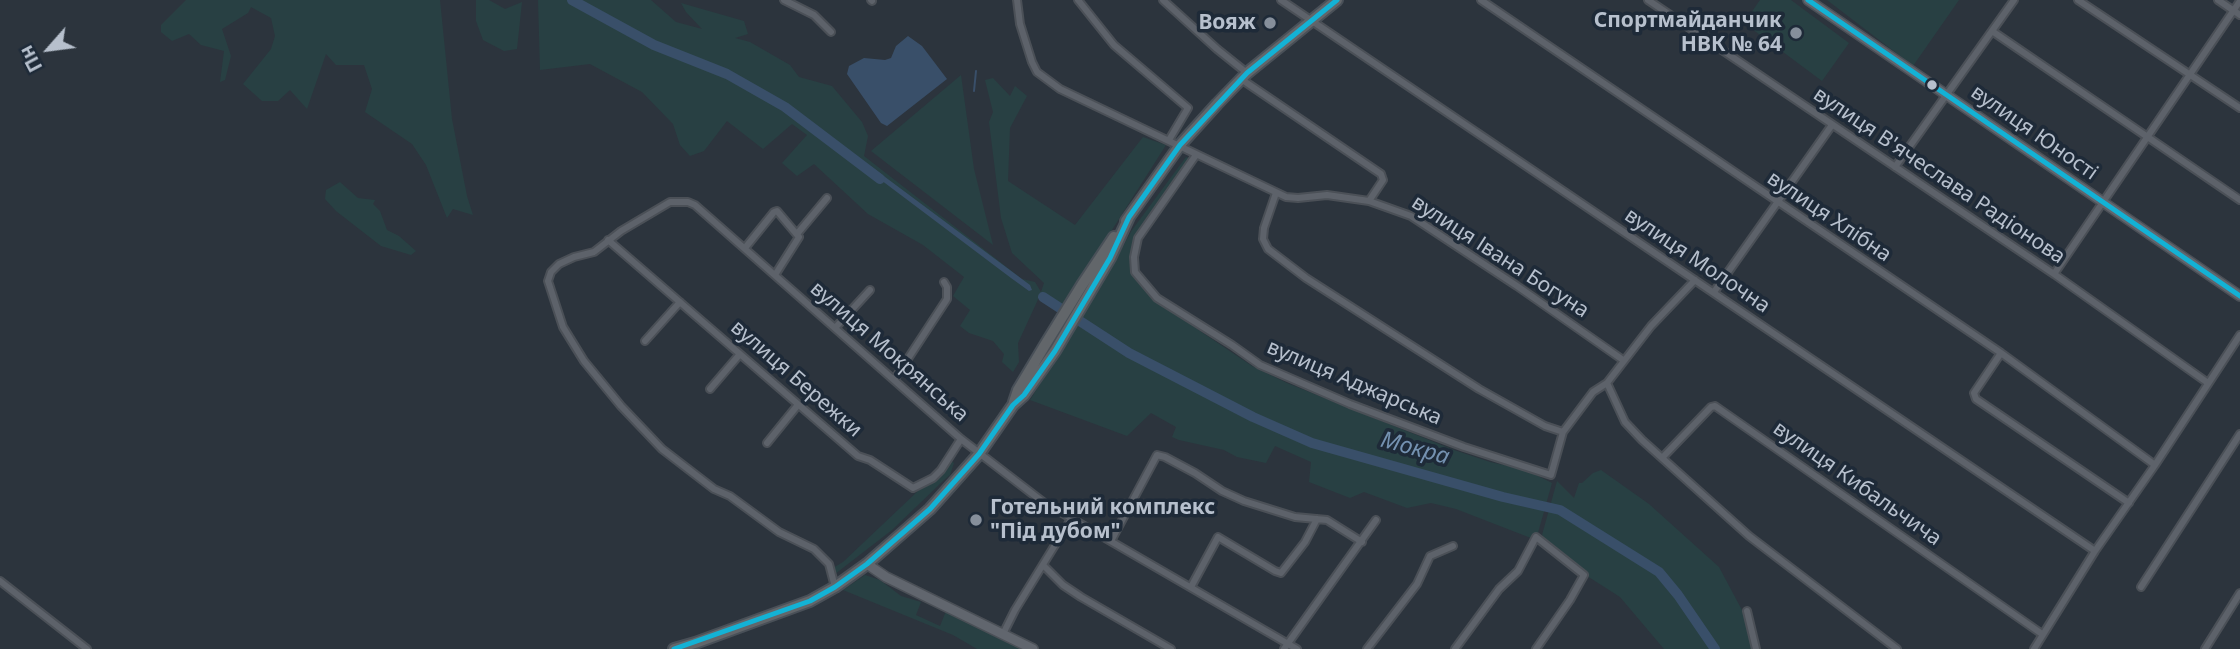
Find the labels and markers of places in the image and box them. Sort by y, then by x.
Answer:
place label: Спортмайданчик НВК № 64 [1594,8,1782,58]
place label: Вояж [1198,10,1256,36]
marker: Вояж [1262,15,1278,31]
marker: Спортмайданчик НВК № 64 [1788,25,1804,41]
unlabelled marker [1925,78,1939,92]
place label: Готельний комплекс "Під дубом" [990,495,1215,545]
marker: Готельний комплекс "Під дубом" [968,512,984,528]

